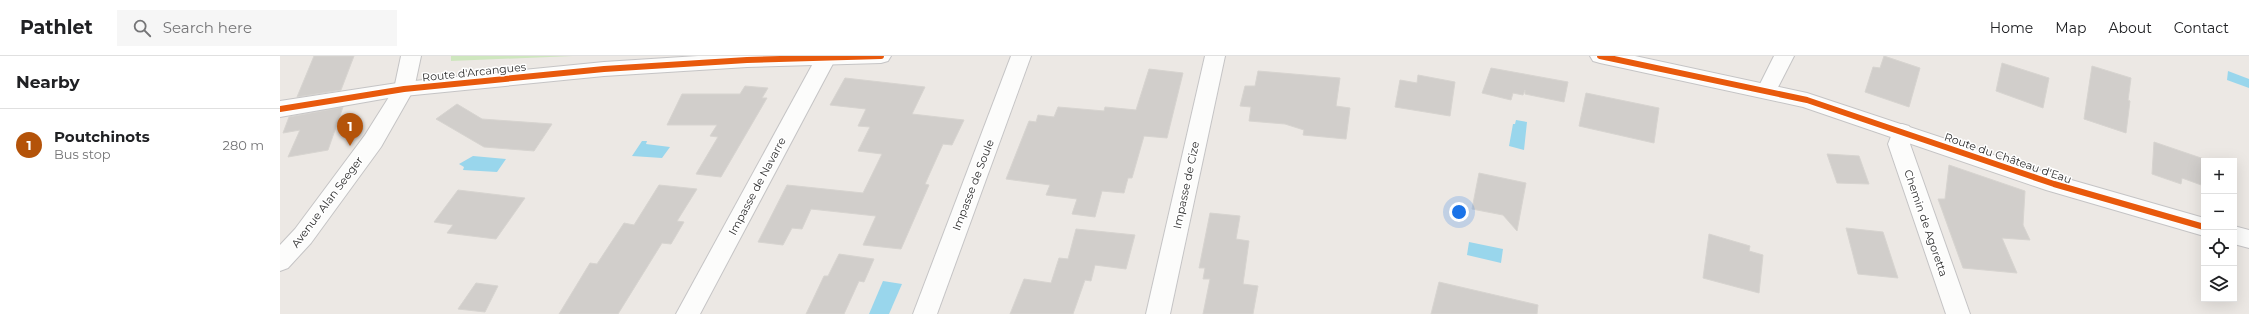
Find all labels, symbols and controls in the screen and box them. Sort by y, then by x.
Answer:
search box [117,10,397,46]
text: Pathlet [20,16,93,39]
icon: search [131,17,153,39]
text: Search here [163,18,252,37]
text: Home [1990,19,2033,37]
text: Map [2055,19,2086,37]
text: About [2108,19,2152,37]
text: Contact [2174,19,2229,37]
street label: Route d'Arcangues [421,60,527,84]
text: Nearby [16,72,80,92]
pin: 1 [337,113,363,146]
text: Poutchinots [54,127,150,146]
street label: Route du Château d'Eau [1942,130,2074,186]
street label: Impasse de Navarre [725,134,789,237]
text: 1 [26,137,32,153]
text: 280 m [223,137,264,153]
street label: Impasse de Soule [949,137,997,233]
street label: Impasse de Cize [1170,140,1202,230]
text: Bus stop [54,146,111,162]
street label: Avenue Alan Seeger [288,154,366,250]
map controls [2201,158,2237,302]
button: + [2201,158,2237,194]
street label: Chemin de Agoretta [1901,168,1951,278]
button: − [2201,194,2237,230]
your location [1449,202,1469,222]
button: locate [2201,230,2237,266]
button: layers [2201,266,2237,302]

